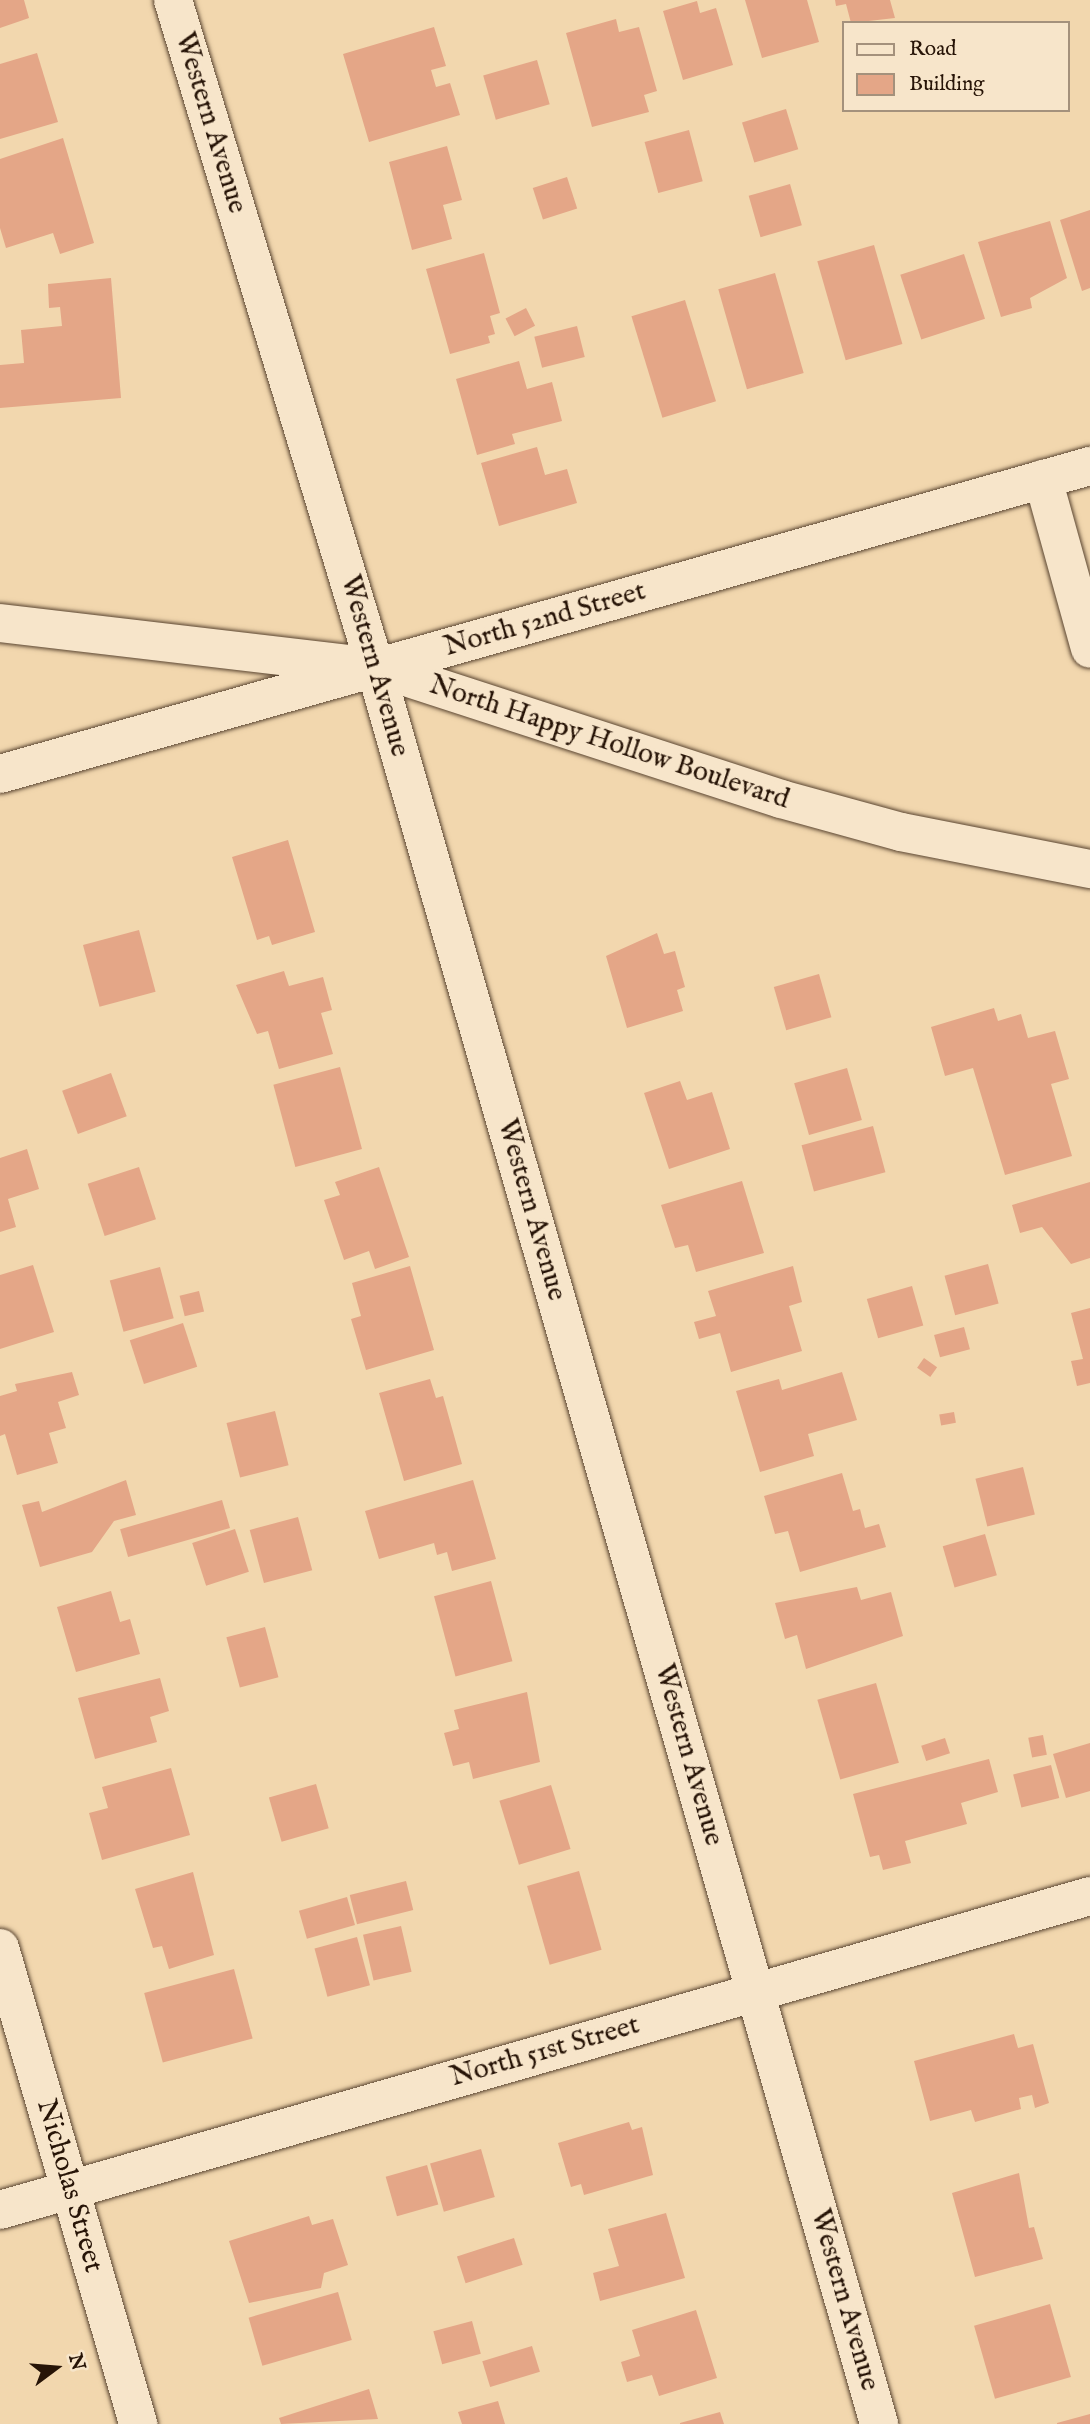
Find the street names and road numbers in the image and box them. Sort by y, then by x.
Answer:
street label: Western Avenue [167,29,253,217]
street label: Western Avenue [332,571,416,761]
street label: North 52nd Street [440,575,650,665]
street label: North Happy Hollow Boulevard [425,669,793,817]
street label: Western Avenue [489,1115,573,1305]
street label: Western Avenue [646,1660,730,1850]
street label: North 51st Street [447,2009,643,2095]
street label: Nicholas Street [28,2096,110,2276]
street label: Western Avenue [802,2205,886,2395]

